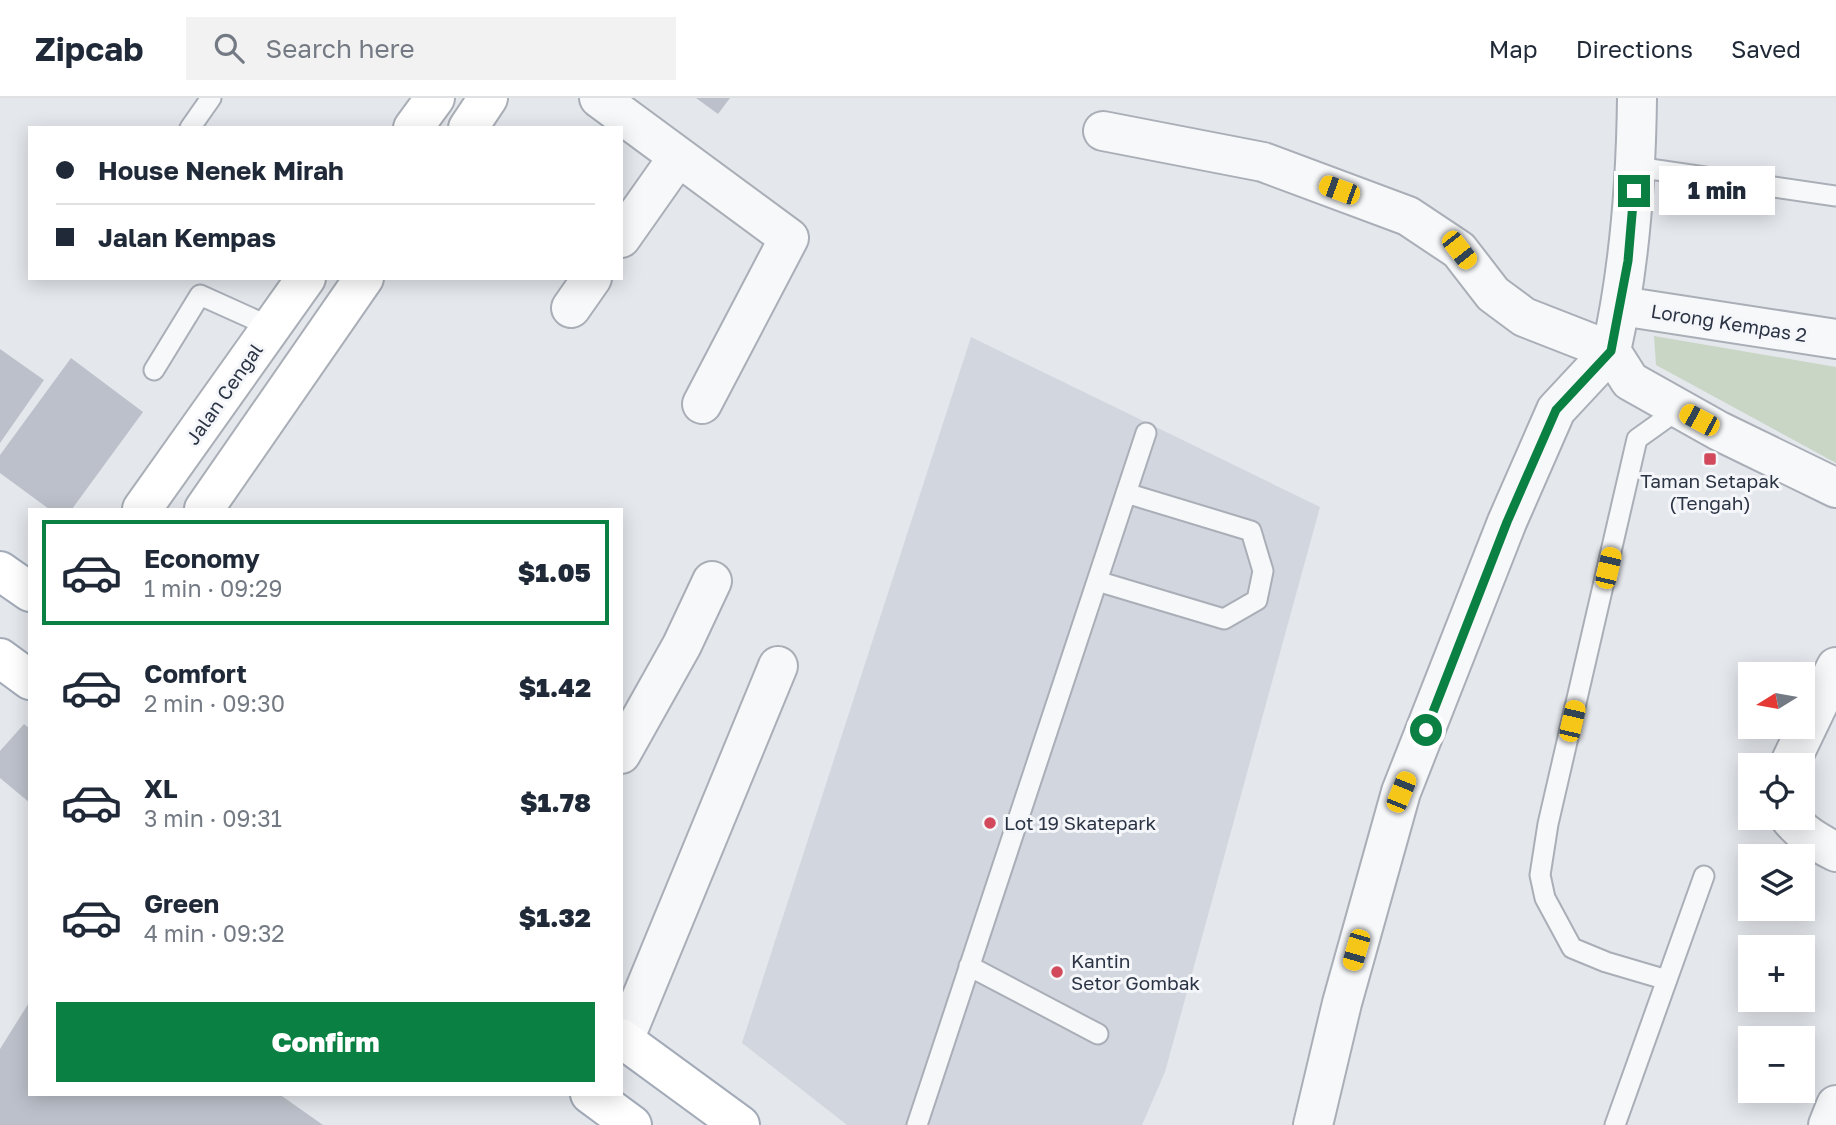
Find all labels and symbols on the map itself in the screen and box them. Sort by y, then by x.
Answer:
callout: 1 min [1658,166,1774,216]
car [1316,173,1363,207]
route end [1618,175,1650,207]
car [1438,227,1481,273]
street label: Lorong Kempas 2 [1649,299,1809,346]
street label: Jalan Cengal [180,339,267,449]
car [1676,401,1723,439]
marker: Taman Setapak (Tengah) [1702,451,1718,467]
place label: Taman Setapak (Tengah) [1640,469,1780,514]
car [1594,545,1623,591]
north arrow [1738,662,1815,738]
car [1558,698,1587,744]
route start [1410,714,1442,746]
car [1384,769,1419,815]
place label: Lot 19 Skatepark [1004,811,1157,834]
marker: Lot 19 Skatepark [982,815,998,831]
car [1341,927,1372,973]
place label: Kantin Setor Gombak [1071,949,1200,994]
marker: Kantin Setor Gombak [1049,964,1065,980]

